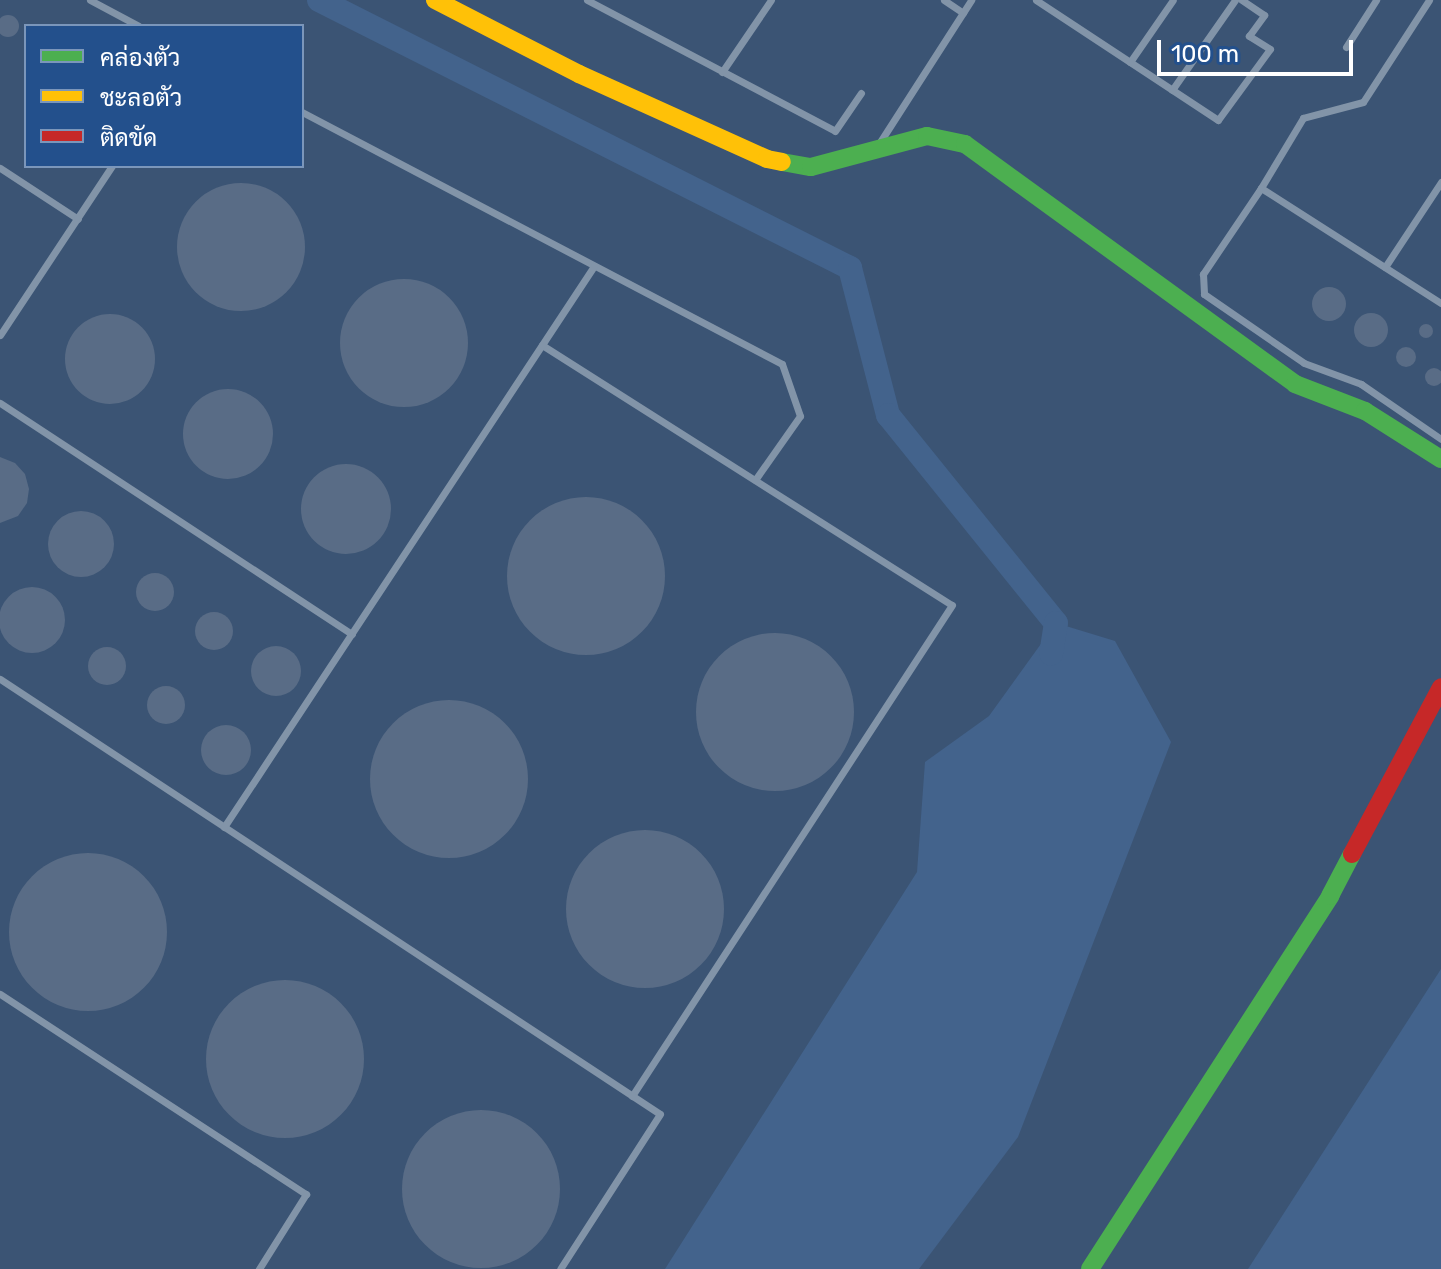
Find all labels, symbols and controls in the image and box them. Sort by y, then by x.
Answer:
legend [24,24,304,168]
scale bar [1161,24,1357,74]
text: 100 m [1171,40,1239,68]
text: คล่องตัว [100,44,180,72]
text: ชะลอตัว [100,84,182,112]
text: ติดขัด [100,124,157,152]

